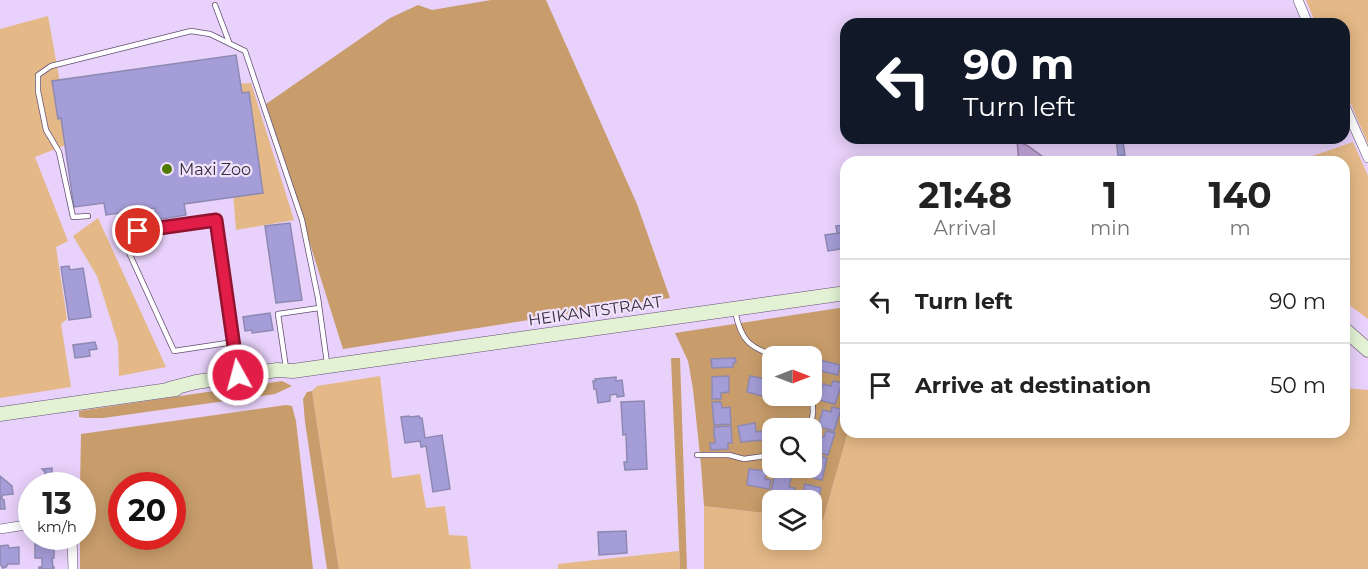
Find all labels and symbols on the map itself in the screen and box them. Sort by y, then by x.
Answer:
place label: Maxi Zoo [179,160,251,179]
marker: Maxi Zoo [160,162,174,176]
pin [112,205,163,256]
street label: HEIKANTSTRAAT [527,292,664,330]
position arrow [206,343,270,407]
north arrow [762,346,822,406]
speed limit sign: 20 [108,472,186,550]

